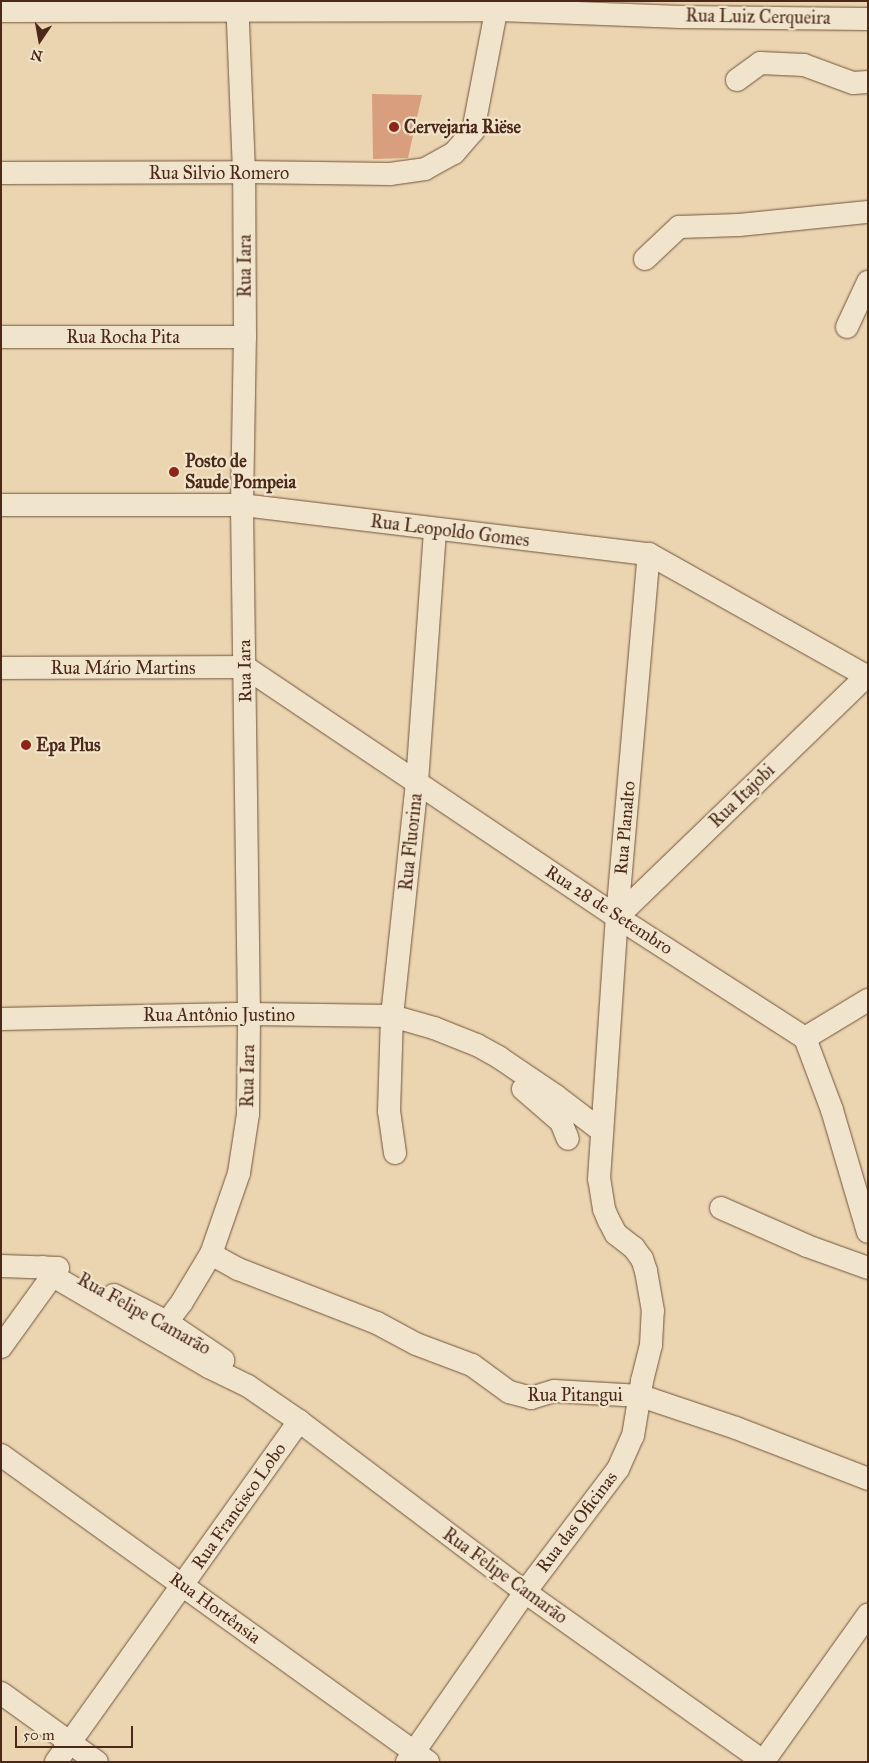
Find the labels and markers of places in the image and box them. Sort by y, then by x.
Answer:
place label: Cervejaria Riëse [404,116,521,138]
marker: Cervejaria Riëse [388,121,400,133]
place label: Posto de Saude Pompeia [185,451,296,494]
marker: Posto de Saude Pompeia [167,465,181,479]
place label: Epa Plus [36,734,101,756]
marker: Epa Plus [20,739,32,751]

